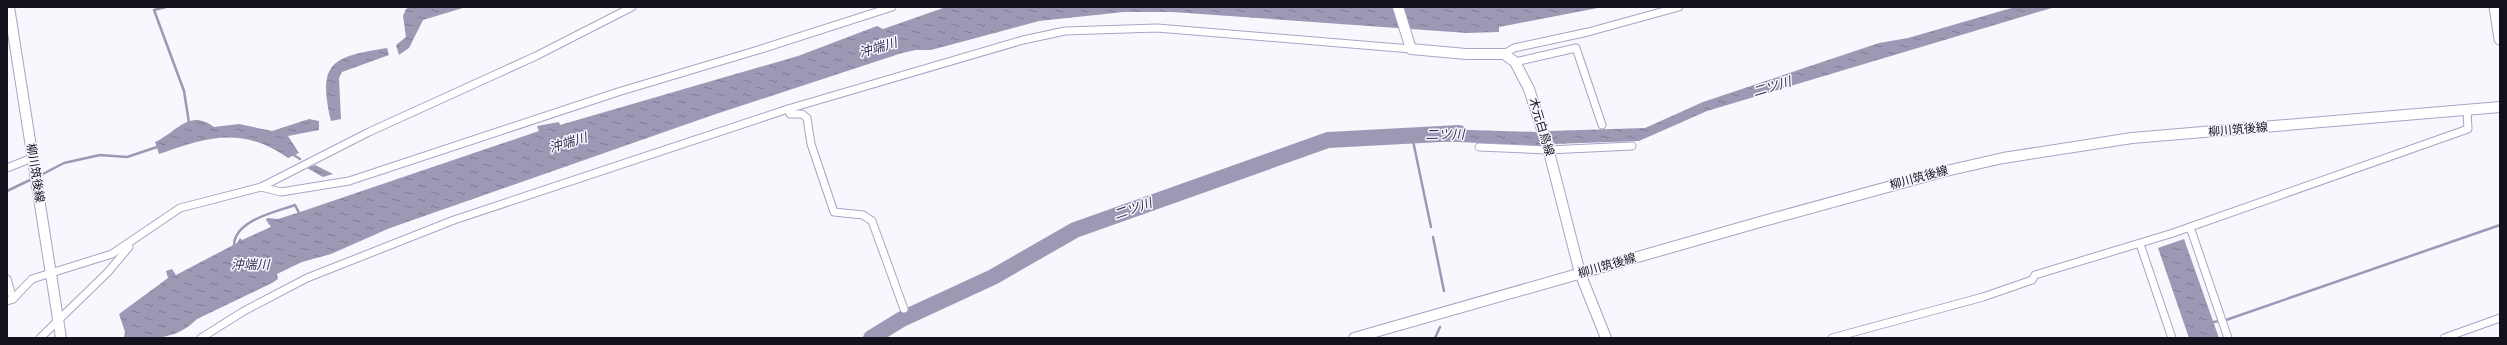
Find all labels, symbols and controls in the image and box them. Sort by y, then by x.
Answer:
water label: 沖端川 [857,33,901,62]
water label: 二ツ川 [1751,72,1795,101]
street label: 木元白鳥線 [1524,96,1558,158]
street label: 柳川筑後線 [2207,119,2269,141]
water label: 二ツ川 [1425,126,1467,144]
water label: 沖端川 [547,128,591,157]
street label: 柳川筑後線 [22,142,48,204]
street label: 柳川筑後線 [1888,162,1950,194]
water label: 二ツ川 [1112,193,1156,224]
street label: 柳川筑後線 [1576,250,1638,282]
water label: 沖端川 [230,256,271,274]

